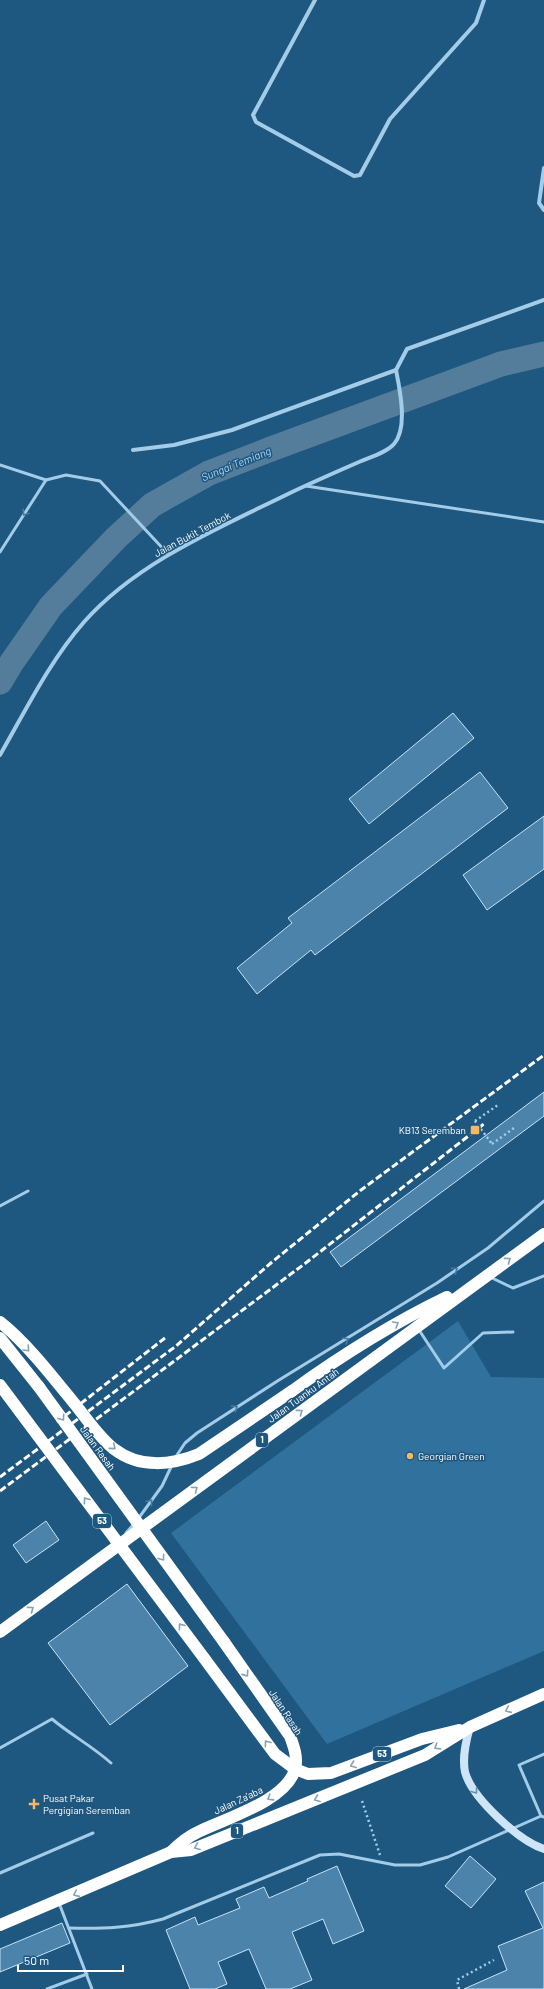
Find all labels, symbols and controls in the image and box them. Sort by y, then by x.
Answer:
water label: Sungai Temiang [199,444,273,483]
one-way arrow [22,509,30,516]
street label: Jalan Bukit Tembok [152,509,232,559]
place label: KB13 Seremban [399,1124,466,1136]
marker: KB13 Seremban [469,1124,481,1136]
one-way arrow [503,1258,510,1265]
one-way arrow [451,1268,458,1275]
one-way arrow [391,1322,399,1329]
one-way arrow [342,1338,349,1345]
one-way arrow [23,1344,30,1352]
street label: Jalan Tuanku Antah [265,1365,341,1425]
one-way arrow [231,1406,238,1413]
one-way arrow [295,1410,302,1417]
one-way arrow [57,1414,64,1421]
street label: Jalan Rasah [78,1423,118,1473]
road number: 1 [256,1433,268,1447]
one-way arrow [108,1442,116,1449]
place label: Georgian Green [418,1450,485,1462]
marker: Georgian Green [405,1451,415,1461]
one-way arrow [191,1486,198,1494]
one-way arrow [84,1497,91,1504]
one-way arrow [146,1500,153,1507]
road number: 53 [93,1514,111,1528]
one-way arrow [158,1554,165,1561]
one-way arrow [27,1607,34,1614]
one-way arrow [179,1624,186,1631]
one-way arrow [241,1670,248,1677]
street label: Jalan Rasah [267,1687,305,1737]
one-way arrow [505,1705,513,1713]
one-way arrow [264,1741,271,1748]
one-way arrow [434,1743,441,1750]
road number: 53 [373,1747,391,1761]
one-way arrow [350,1760,357,1768]
street label: Jalan Za'aba [211,1783,265,1817]
one-way arrow [470,1786,477,1793]
place label: Pusat Pakar Pergigian Seremban [43,1792,130,1816]
one-way arrow [267,1793,274,1800]
one-way arrow [314,1794,321,1802]
marker: Pusat Pakar Pergigian Seremban [28,1798,40,1810]
road number: 1 [231,1824,243,1838]
one-way arrow [194,1843,201,1851]
one-way arrow [73,1889,80,1897]
scale bar [18,1947,123,1973]
text: 50 m [24,1953,49,1967]

